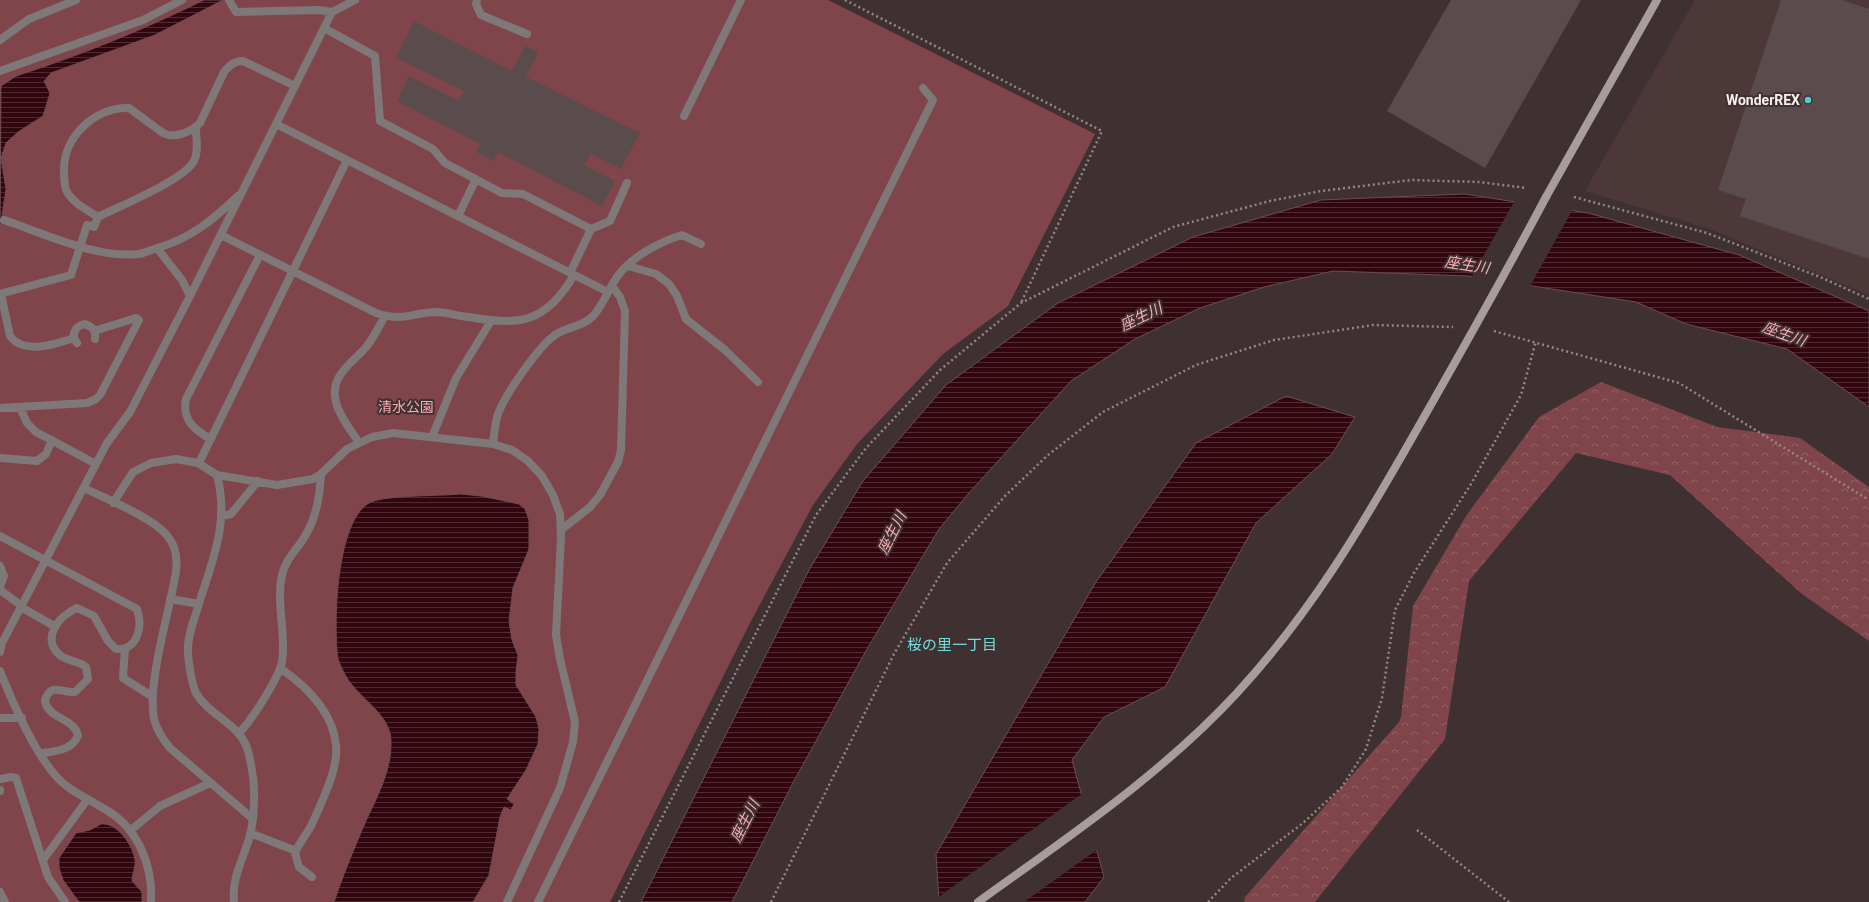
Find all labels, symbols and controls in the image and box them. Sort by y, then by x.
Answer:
place label: WonderREX [1726,92,1800,108]
marker: WonderREX [1803,95,1813,105]
water label: 座生川 [1443,253,1493,278]
water label: 座生川 [1117,298,1167,335]
water label: 座生川 [1760,318,1810,351]
park label: 清水公園 [378,399,434,415]
water label: 座生川 [874,507,911,557]
district label: 桜の里一丁目 [907,636,997,654]
water label: 座生川 [727,795,764,845]

